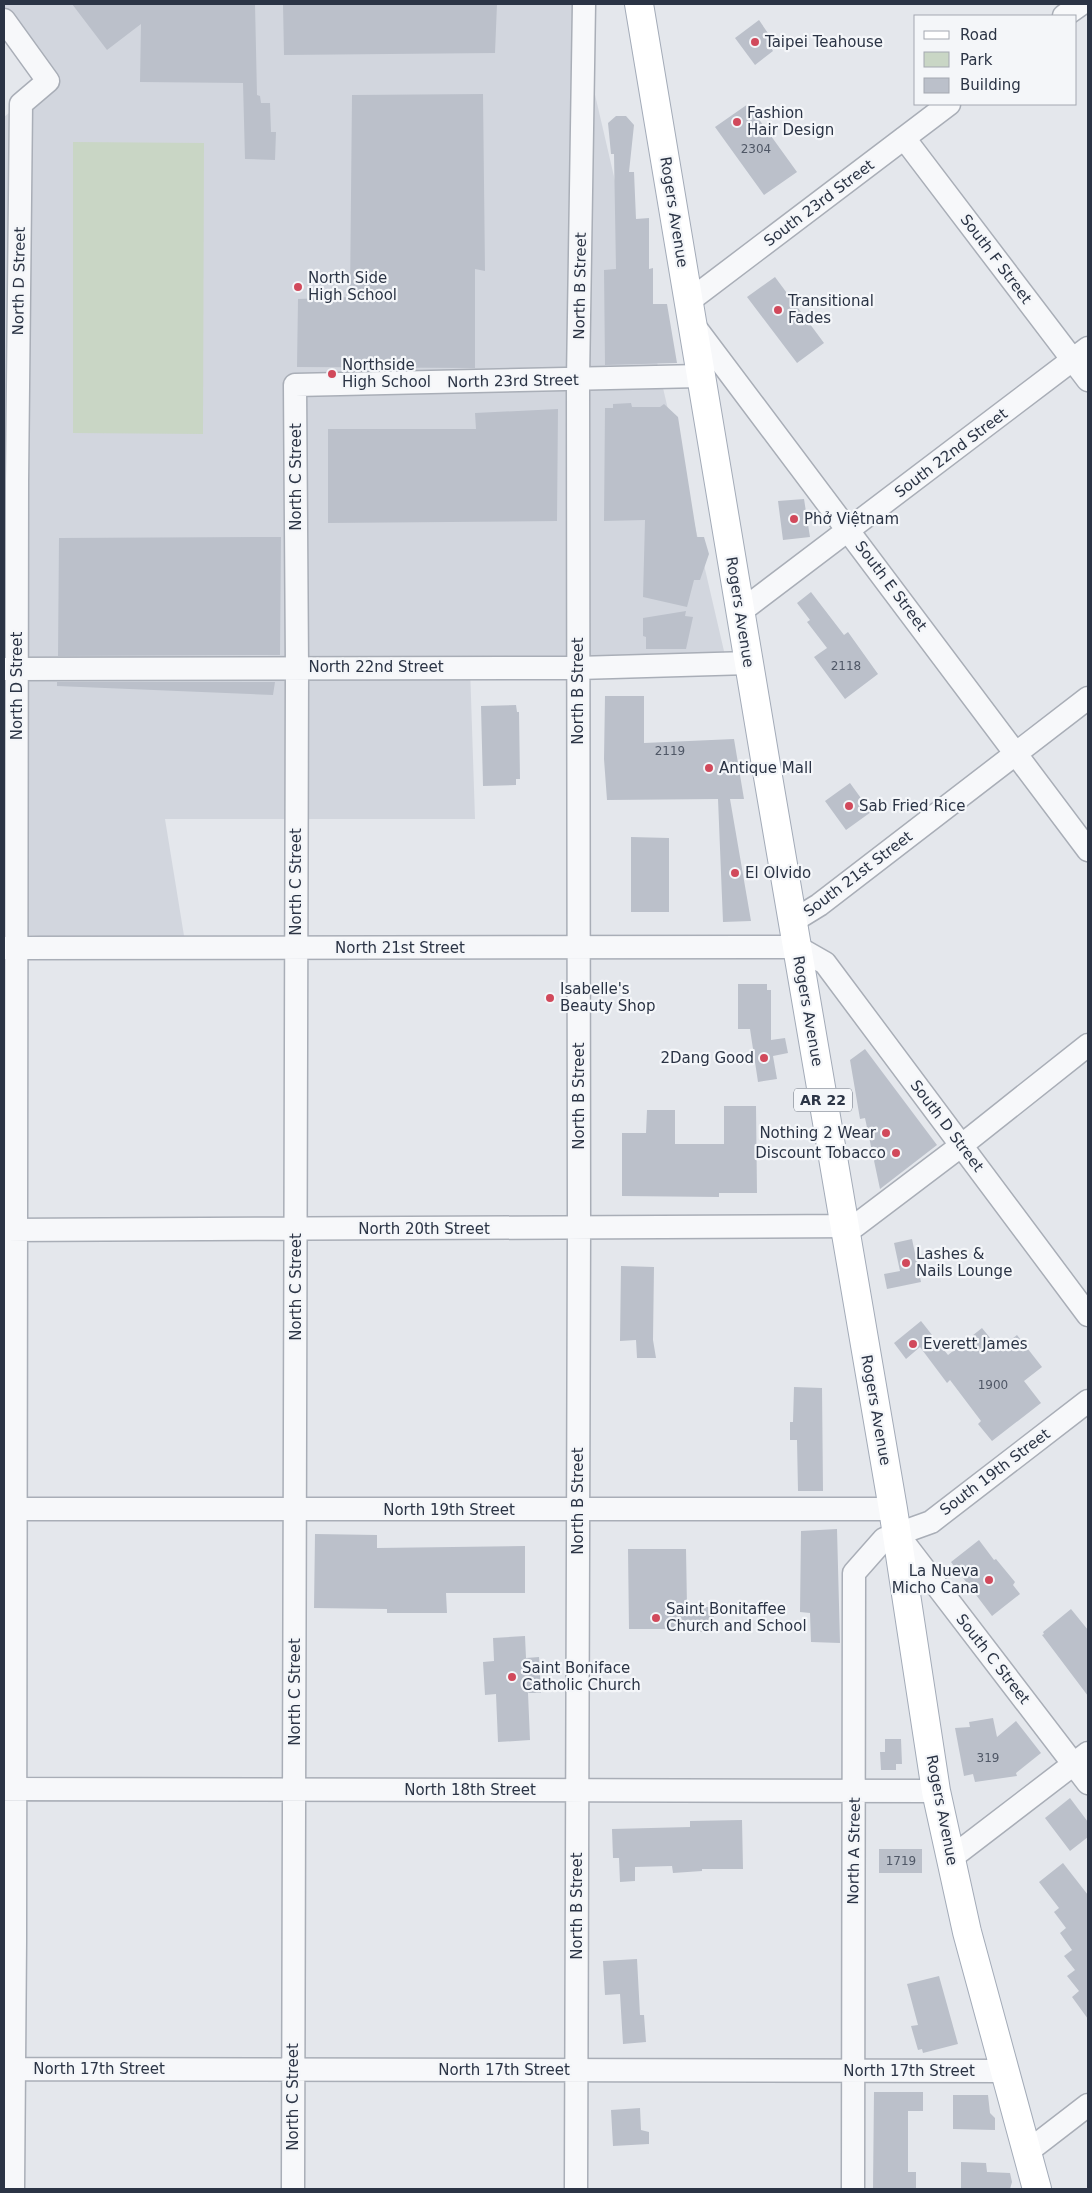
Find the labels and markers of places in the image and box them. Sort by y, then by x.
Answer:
place label: Taipei Teahouse [764,33,883,51]
marker: Taipei Teahouse [749,36,761,48]
place label: Fashion Hair Design [747,104,834,139]
marker: Fashion Hair Design [731,116,743,128]
place label: North Side High School [308,269,397,304]
marker: North Side High School [292,281,304,293]
place label: Transitional Fades [787,292,874,327]
marker: Transitional Fades [772,304,784,316]
place label: Northside High School [342,356,431,391]
marker: Northside High School [326,368,338,380]
place label: Phở Việtnam [804,510,899,528]
marker: Phở Việtnam [788,513,800,525]
place label: Antique Mall [719,759,812,777]
marker: Antique Mall [703,762,715,774]
place label: Sab Fried Rice [859,797,965,815]
marker: Sab Fried Rice [843,800,855,812]
place label: El Olvido [745,864,811,882]
marker: El Olvido [729,867,741,879]
place label: Isabelle's Beauty Shop [560,980,655,1015]
marker: Isabelle's Beauty Shop [544,992,556,1004]
place label: 2Dang Good [660,1049,754,1067]
marker: 2Dang Good [758,1052,770,1064]
place label: Nothing 2 Wear [759,1124,877,1142]
marker: Nothing 2 Wear [880,1127,892,1139]
place label: Discount Tobacco [755,1144,886,1162]
marker: Discount Tobacco [890,1147,902,1159]
place label: Lashes & Nails Lounge [916,1245,1012,1280]
marker: Lashes & Nails Lounge [900,1257,912,1269]
place label: Everett James [923,1335,1028,1353]
marker: Everett James [907,1338,919,1350]
place label: La Nueva Micho Cana [892,1562,979,1597]
marker: La Nueva Micho Cana [983,1574,995,1586]
place label: Saint Bonitaffee Church and School [666,1600,807,1635]
marker: Saint Bonitaffee Church and School [650,1612,662,1624]
place label: Saint Boniface Catholic Church [522,1659,641,1694]
marker: Saint Boniface Catholic Church [506,1671,518,1683]

